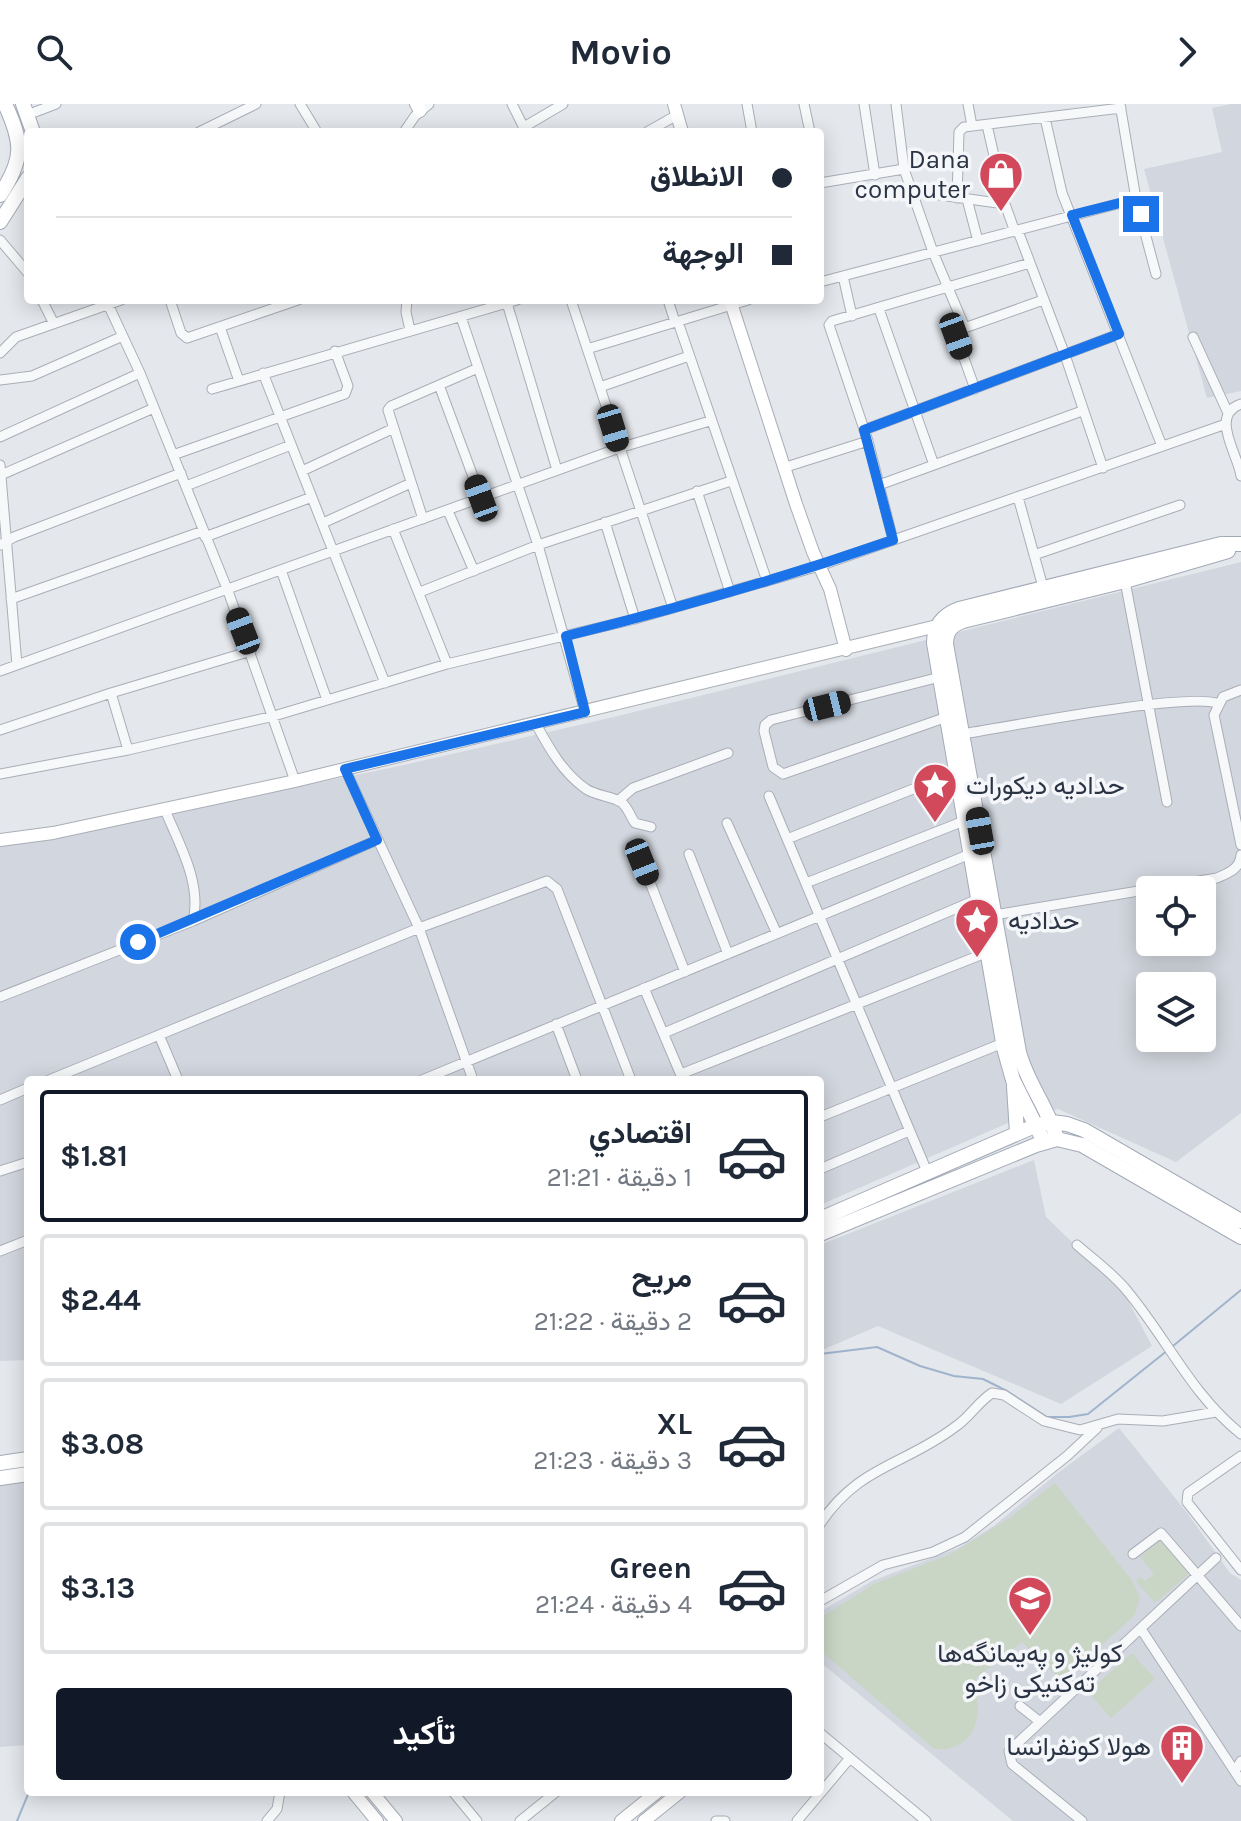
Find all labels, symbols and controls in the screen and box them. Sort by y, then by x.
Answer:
icon: search [32,30,76,74]
icon: forward [1165,30,1209,74]
text: Movio [569,31,672,73]
place label: Dana computer [855,144,971,205]
shop icon: Dana computer [977,150,1025,213]
text: الانطلاق [650,158,744,194]
route end [1123,196,1159,232]
text: الوجهة [662,235,744,271]
car [937,309,975,363]
car [595,402,631,454]
car [462,471,500,525]
car [223,604,263,658]
car [801,689,853,723]
place icon: حداديه ديكورات [911,761,959,824]
place label: حداديه ديكورات [966,770,1125,801]
car [964,805,996,857]
car [622,835,662,889]
map controls [1136,876,1216,1052]
button: locate [1136,876,1216,956]
place icon: حداديه [953,896,1001,959]
place label: حداديه [1008,905,1079,936]
route start [120,924,156,960]
button: layers [1136,972,1216,1052]
text: اقتصادي [589,1115,692,1151]
icon: car [716,1120,788,1192]
text: $1.81 [60,1138,128,1174]
text: 1 دقيقة · 21:21 [547,1162,692,1193]
text: مريح [632,1259,692,1295]
icon: car [716,1264,788,1336]
text: $2.44 [60,1282,141,1318]
text: 2 دقيقة · 21:22 [534,1306,692,1337]
text: XL [657,1406,692,1442]
icon: car [716,1408,788,1480]
text: $3.08 [60,1426,144,1462]
text: 3 دقيقة · 21:23 [533,1445,692,1476]
text: Green [609,1550,692,1586]
icon: car [716,1552,788,1624]
text: $3.13 [60,1570,135,1606]
school or university icon: كوليژ و په‌يمانگه‌ها ته‌كنيكى زاخو [1006,1574,1054,1637]
text: 4 دقيقة · 21:24 [535,1589,692,1620]
place label: كوليژ و په‌يمانگه‌ها ته‌كنيكى زاخو [937,1638,1123,1699]
button: تأكيد [56,1688,792,1780]
building icon: هولا كونفرانسا [1158,1722,1206,1785]
place label: هولا كونفرانسا [1006,1731,1151,1762]

